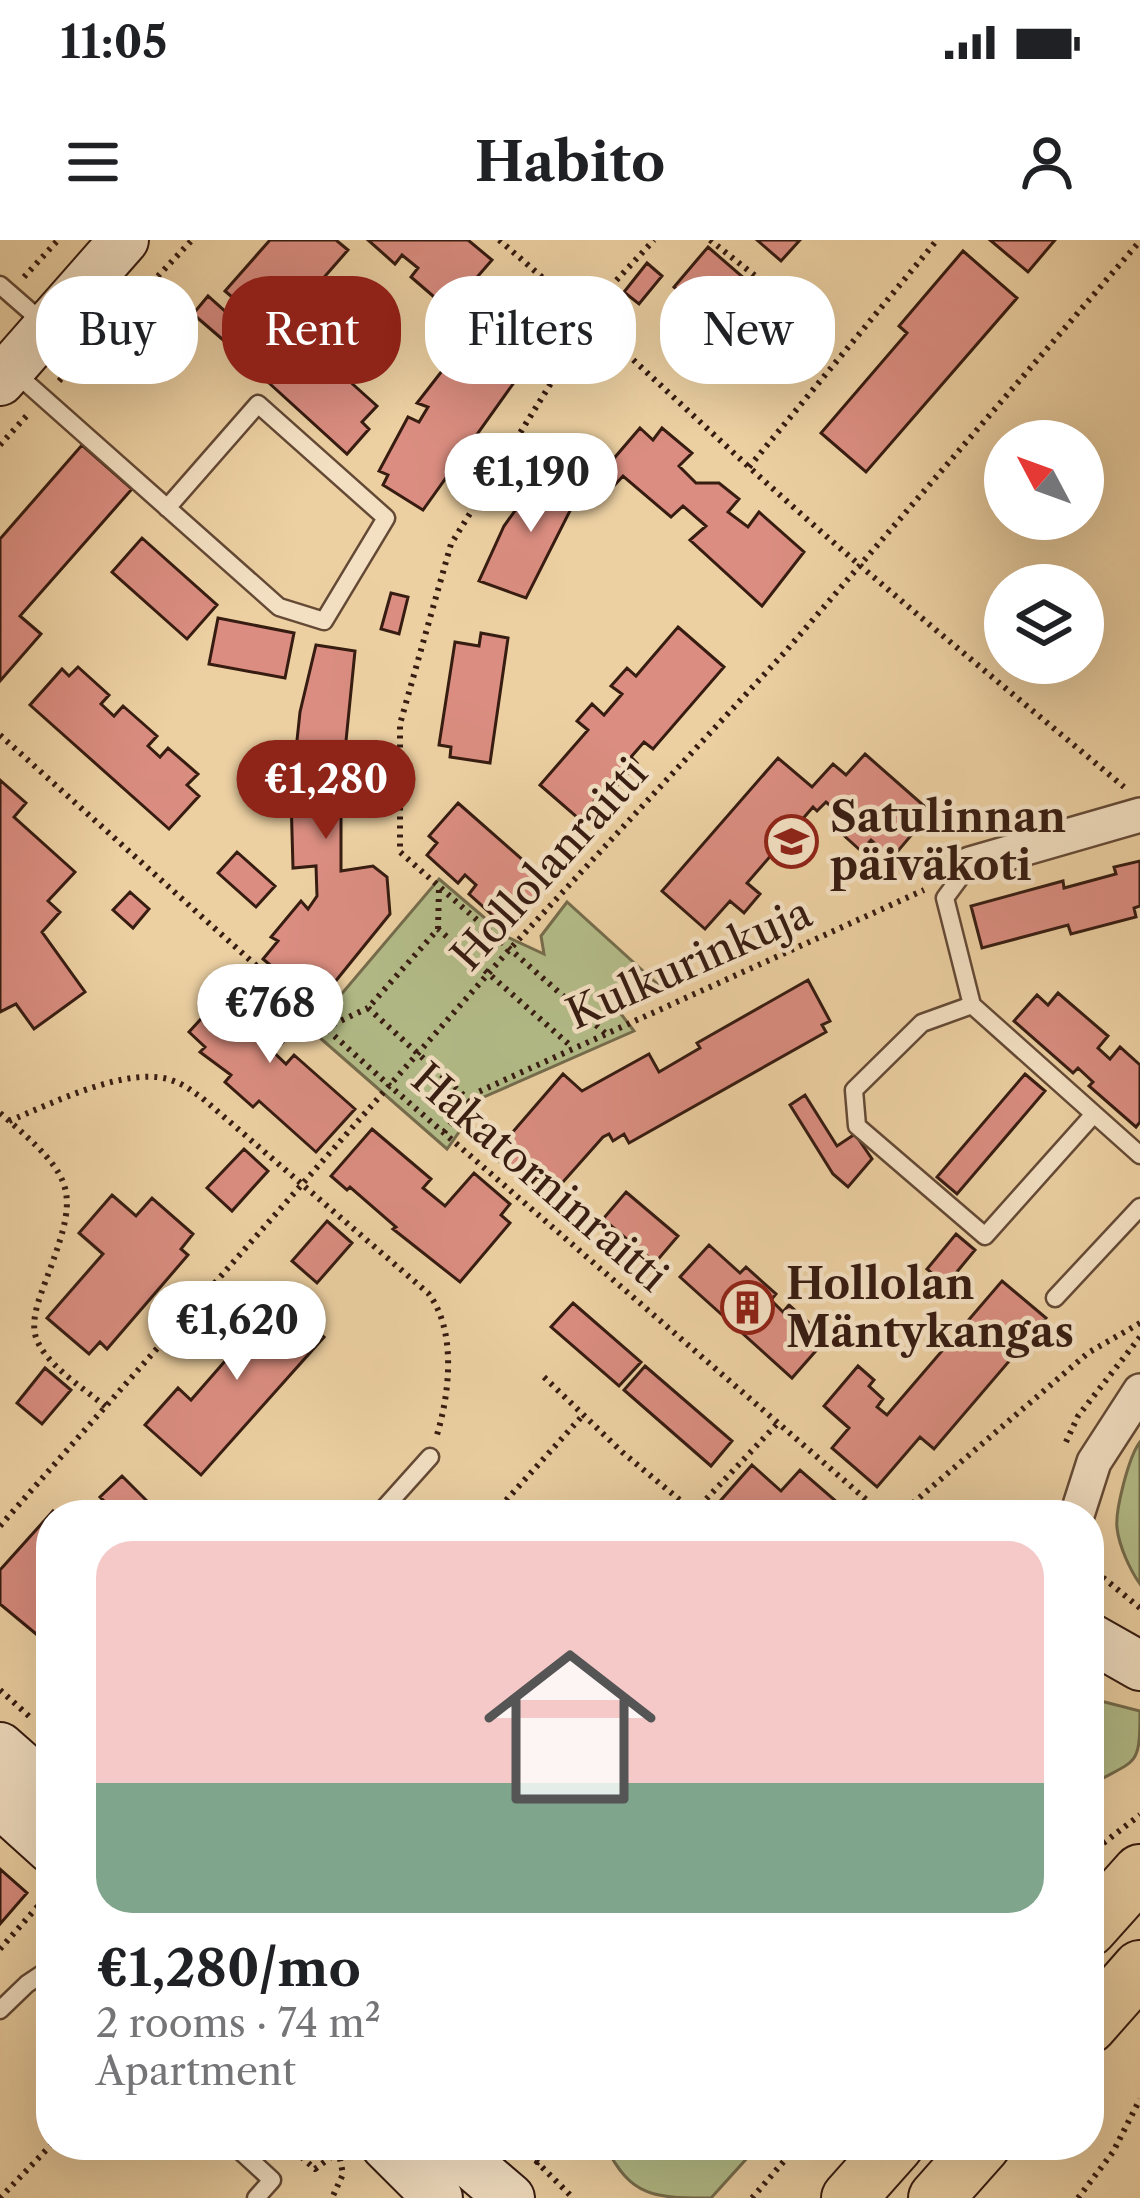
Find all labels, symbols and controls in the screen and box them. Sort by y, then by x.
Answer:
text: 11:05 [60,14,167,70]
icon: menu [60,129,126,195]
text: Habito [475,129,665,195]
icon: person [1014,129,1080,195]
chip: Buy [36,276,198,384]
chip: Rent [222,276,401,384]
chip: Filters [425,276,636,384]
chip: New [660,276,835,384]
north arrow [984,420,1104,540]
map controls [984,420,1104,684]
pin: €1,190 [433,433,629,535]
text: €1,190 [472,448,590,496]
button: layers [984,564,1104,684]
pin: €1,280 [228,740,424,842]
street label: Hollolanraitti [440,747,658,981]
text: €1,280 [264,755,388,803]
place label: Satulinnan päiväkoti [830,791,1066,891]
school or university icon: Satulinnan päiväkoti [763,813,819,869]
street label: Kulkurinkuja [559,886,820,1040]
pin: €768 [199,964,341,1066]
text: €768 [224,979,316,1027]
street label: Hakatorninraitti [401,1052,679,1302]
place label: Hollolan Mäntykangas [786,1258,1074,1358]
building icon: Hollolan Mäntykangas [719,1280,775,1336]
pin: €1,620 [139,1281,335,1383]
text: €1,620 [175,1296,299,1344]
icon: home [462,1619,678,1835]
text: €1,280/mo [96,1937,361,1999]
text: 2 rooms · 74 m² [96,1999,381,2047]
text: Apartment [96,2047,296,2095]

